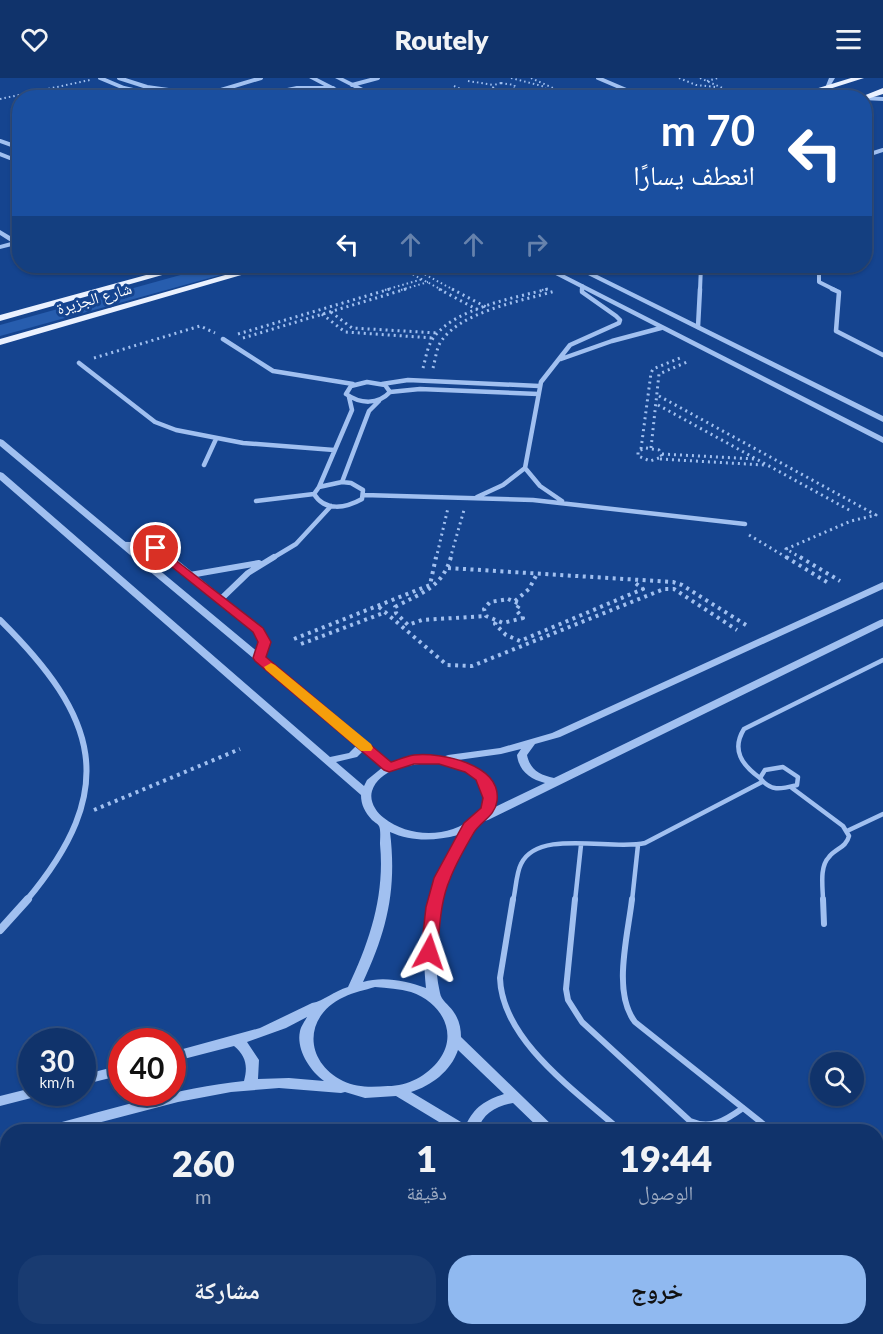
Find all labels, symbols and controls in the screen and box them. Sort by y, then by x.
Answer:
icon: heart [18,23,51,56]
text: Routely [394,23,489,56]
icon: menu [832,23,865,56]
text: 70 m [661,105,755,155]
icon: left [776,114,854,192]
text: انعطف يسارًا [633,158,755,191]
icon: left [331,228,364,261]
icon: ahead [394,228,427,261]
icon: ahead [457,228,490,261]
icon: right [520,228,553,261]
street label: شارع الجزيرة [54,278,134,319]
pin [130,522,181,573]
icon: arrive [139,531,172,564]
position arrow [397,920,461,984]
speed limit sign: 40 [108,1028,186,1106]
text: 30 [40,1042,74,1078]
map controls [810,1052,864,1106]
button: search [810,1052,864,1106]
text: km/h [39,1073,75,1091]
text: 1 [416,1136,437,1180]
text: 19:44 [619,1136,712,1180]
text: 260 [172,1141,235,1185]
text: دقيقة [406,1180,447,1204]
text: الوصول [638,1180,693,1204]
text: m [195,1184,211,1208]
button: مشاركة [18,1255,436,1324]
button: خروج [448,1255,866,1324]

